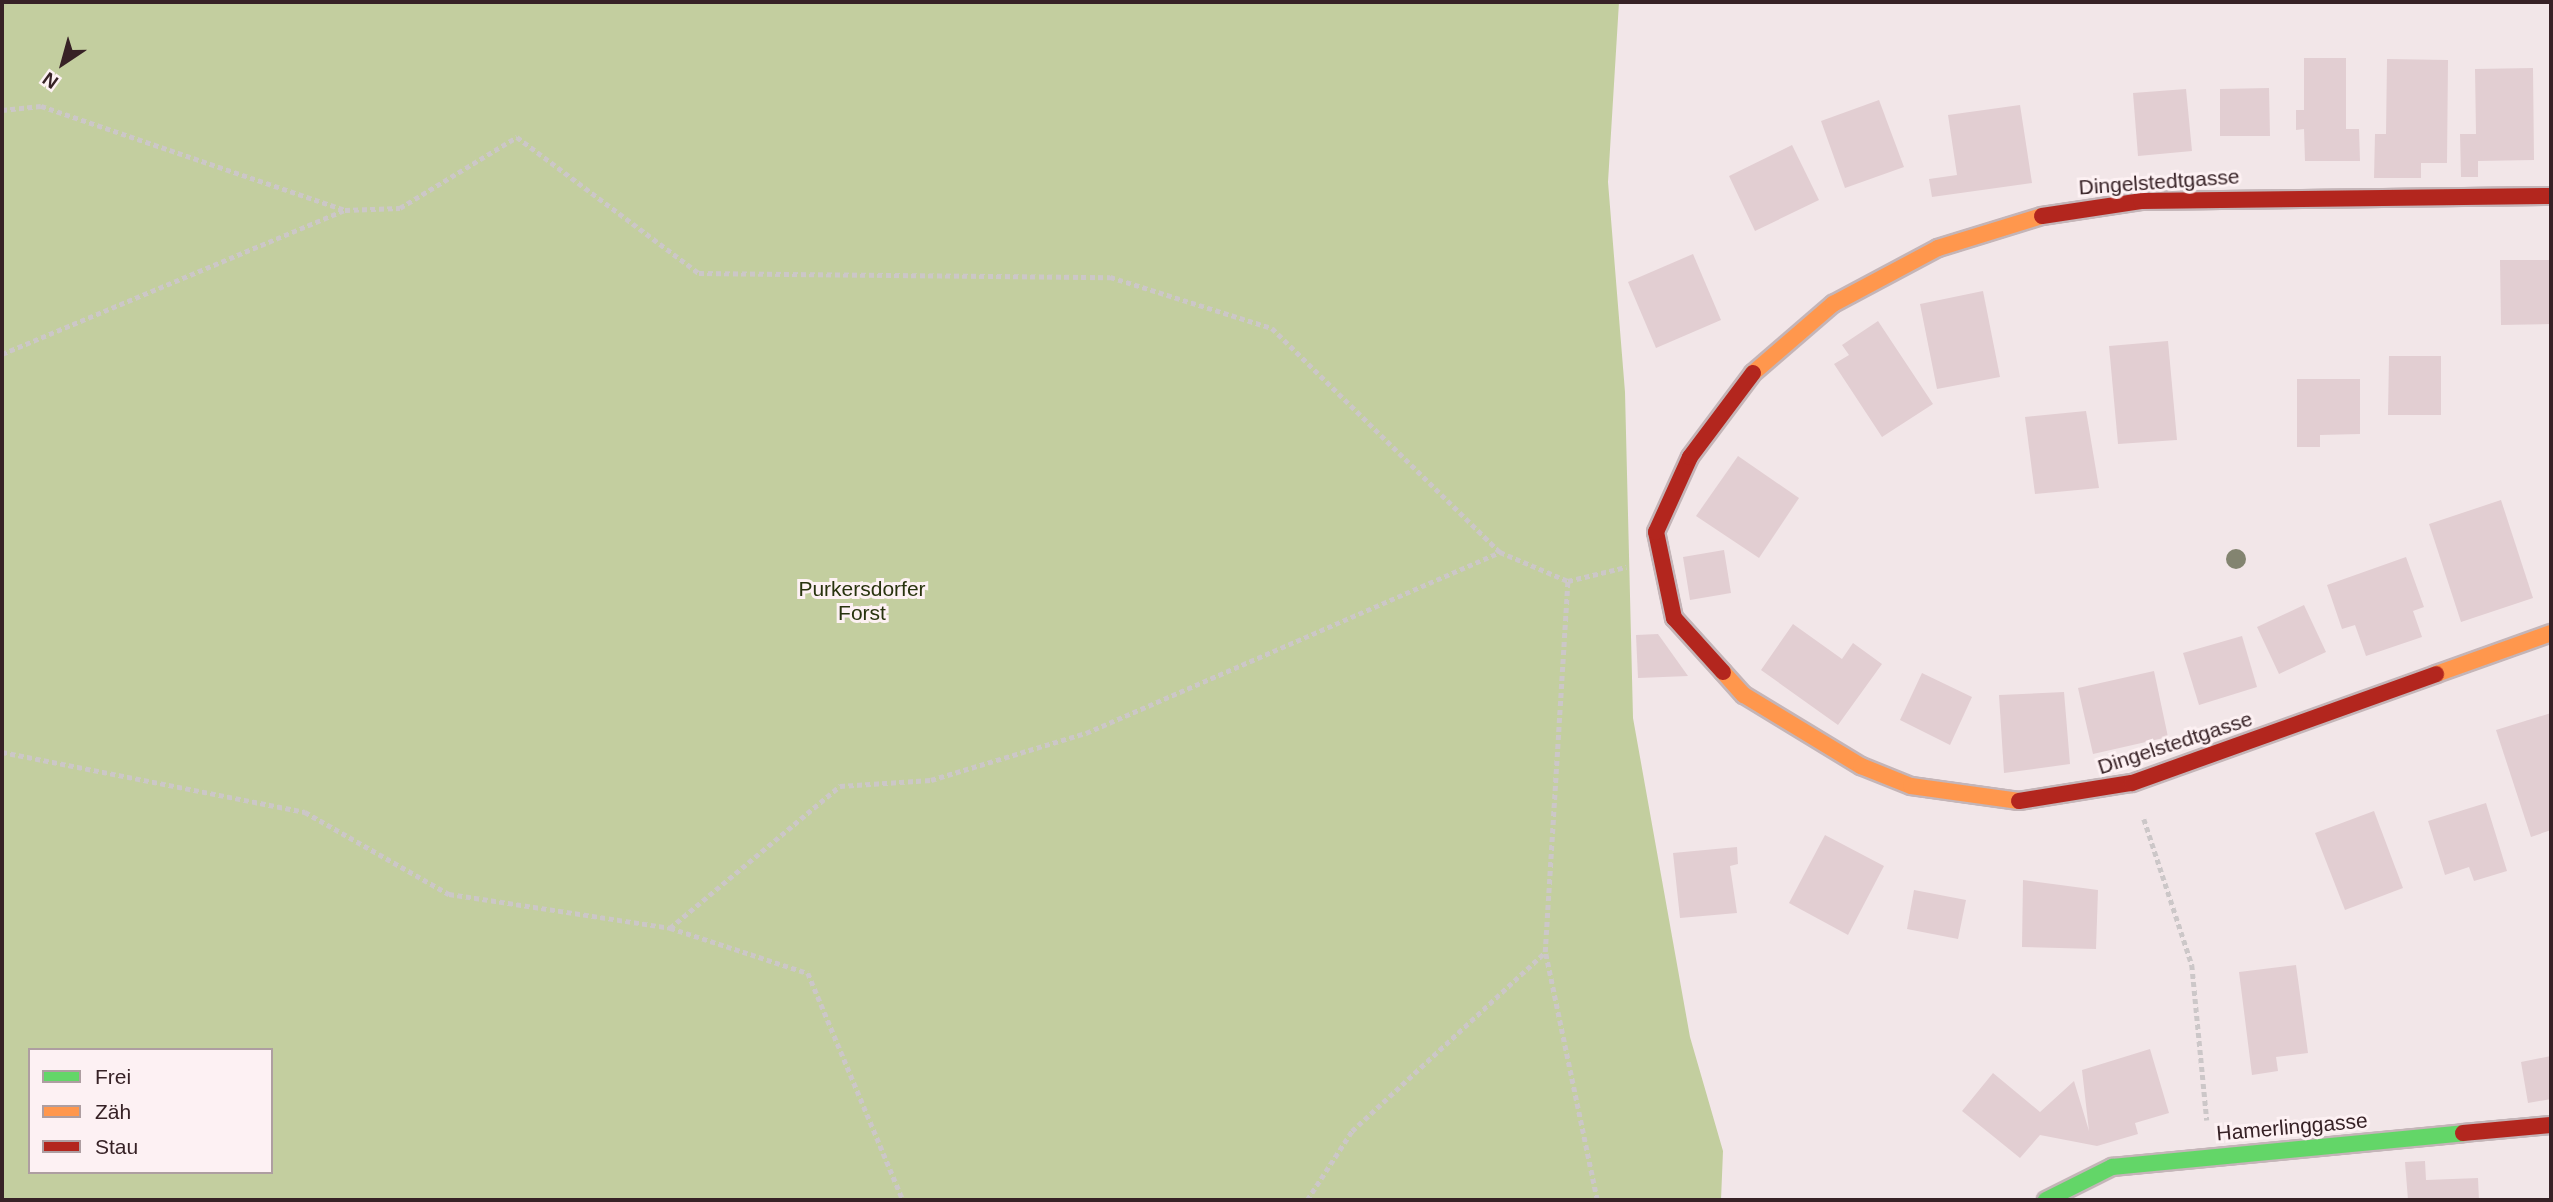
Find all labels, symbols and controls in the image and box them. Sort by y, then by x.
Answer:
north arrow [28,28,98,98]
text: N [39,68,62,93]
street label: Dingelstedtgasse [2078,164,2240,200]
park label: Purkersdorfer Forst [798,576,926,626]
street label: Dingelstedtgasse [2094,706,2256,780]
legend [28,1048,273,1174]
text: Frei [95,1065,131,1088]
text: Zäh [95,1100,131,1123]
street label: Hamerlinggasse [2215,1108,2369,1146]
text: Stau [95,1135,138,1158]

